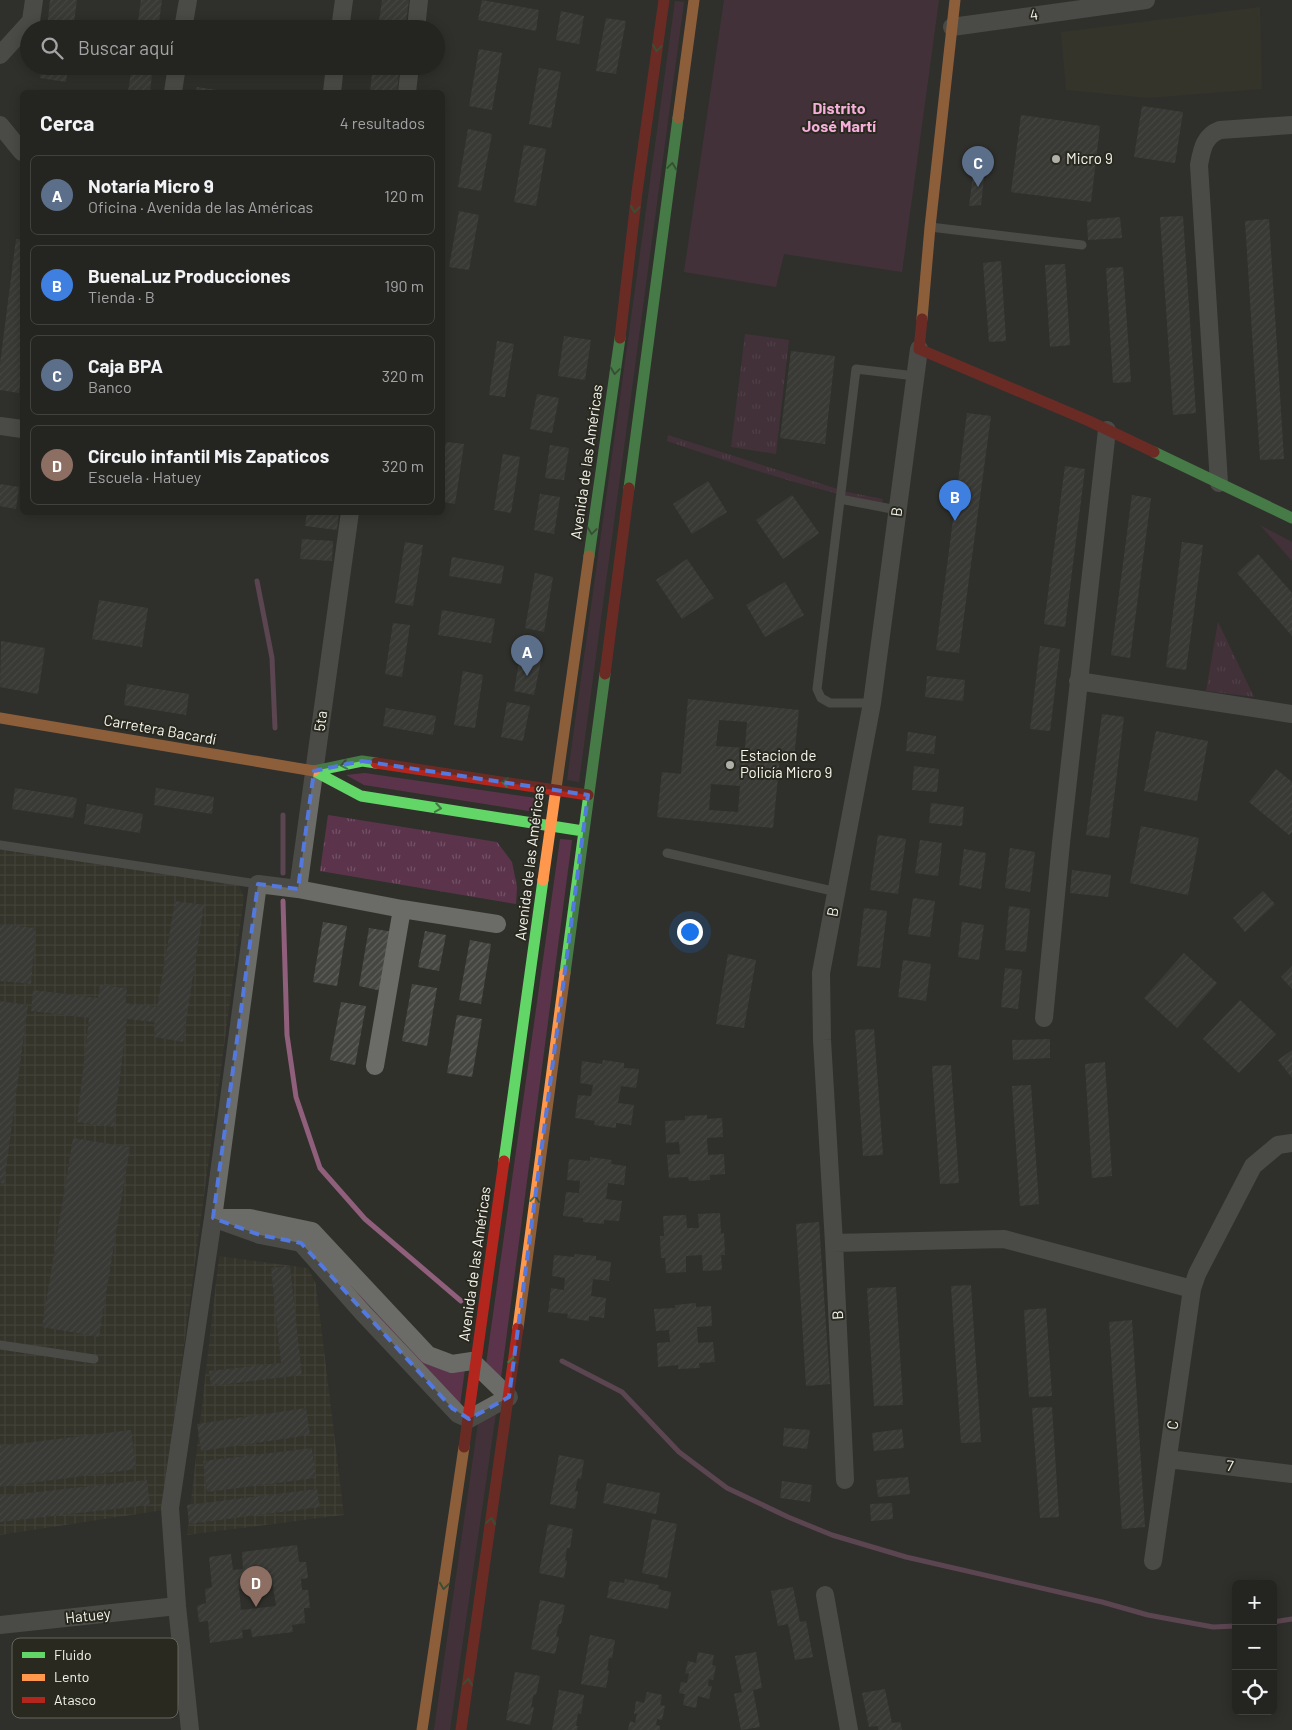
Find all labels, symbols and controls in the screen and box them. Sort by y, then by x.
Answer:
street label: 4 [1029,5,1039,23]
search box [20,20,445,75]
icon: search [38,34,66,62]
text: Buscar aquí [78,36,174,59]
one-way arrow [652,45,663,53]
district label: Distrito José Martí [802,98,876,135]
text: Cerca [40,110,94,135]
text: 4 resultados [340,113,425,132]
pin: C [962,146,994,187]
place label: Micro 9 [1066,149,1113,167]
marker: Micro 9 [1050,153,1062,165]
one-way arrow [667,161,677,170]
text: Notaría Micro 9 [88,174,214,197]
text: A [52,186,62,205]
text: 120 m [384,186,424,205]
text: Oficina · Avenida de las Américas [88,197,313,216]
one-way arrow [630,206,641,214]
text: BuenaLuz Producciones [88,264,290,287]
text: B [52,276,62,295]
text: 190 m [385,276,424,295]
text: Tienda · B [88,287,155,306]
text: Caja BPA [88,354,163,377]
text: C [52,366,62,385]
text: 320 m [382,366,424,385]
one-way arrow [611,366,621,375]
text: Banco [88,377,132,396]
street label: Avenida de las Américas [566,383,606,540]
text: Círculo infantil Mis Zapaticos [88,444,329,467]
text: D [52,456,62,475]
text: 320 m [382,456,424,475]
text: Escuela · Hatuey [88,467,201,486]
pin: B [939,480,971,521]
street label: B [886,506,906,518]
one-way arrow [587,528,598,536]
pin: A [511,635,543,676]
street label: 5ta [310,709,330,732]
street label: Carretera Bacardí [103,710,218,748]
place label: Estacion de Policía Micro 9 [740,746,832,781]
one-way arrow [340,759,349,769]
marker: Estacion de Policía Micro 9 [724,759,736,771]
one-way arrow [501,778,509,788]
street label: Avenida de las Américas [511,784,547,941]
one-way arrow [434,803,443,813]
street label: B [822,905,842,918]
your location [677,919,703,945]
street label: Avenida de las Américas [454,1185,494,1342]
one-way arrow [529,1195,540,1203]
street label: B [828,1310,846,1320]
one-way arrow [508,1356,518,1364]
street label: C [1162,1419,1182,1431]
street label: 7 [1225,1456,1235,1474]
one-way arrow [485,1517,495,1525]
pin: D [240,1566,272,1607]
map controls [1232,1580,1277,1715]
button: + [1232,1580,1277,1625]
one-way arrow [439,1581,449,1590]
street label: Hatuey [64,1604,112,1626]
button: − [1232,1625,1277,1670]
legend [12,1638,178,1718]
text: Fluido [54,1646,92,1663]
text: Lento [54,1668,89,1685]
button: locate [1232,1670,1277,1715]
one-way arrow [462,1677,472,1686]
text: Atasco [54,1691,96,1708]

